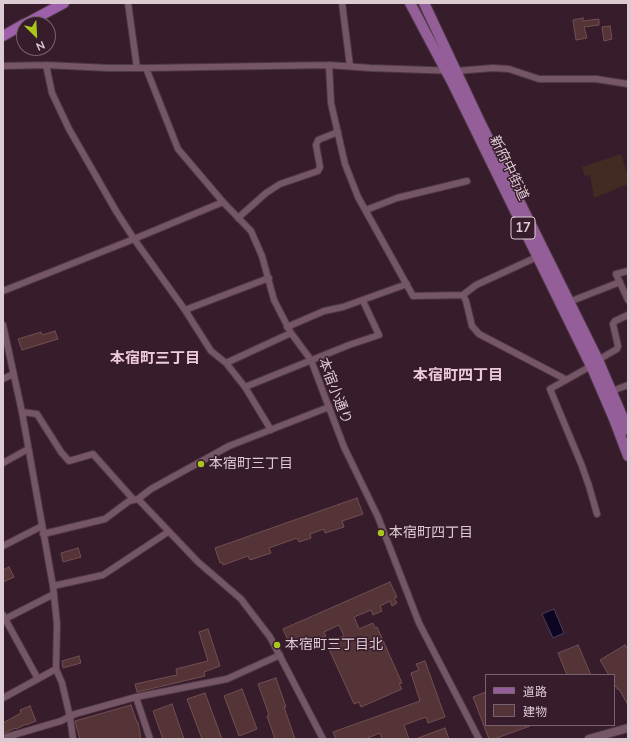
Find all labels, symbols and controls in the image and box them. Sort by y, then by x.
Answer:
north arrow [16,16,56,56]
text: N [34,38,47,54]
street label: 新府中街道 [486,133,532,203]
road number: 17 [511,217,535,239]
district label: 本宿町三丁目 [110,349,200,367]
street label: 本宿小通り [315,355,355,427]
district label: 本宿町四丁目 [413,366,503,384]
place label: 本宿町三丁目 [209,456,293,472]
marker: 本宿町三丁目 [196,459,206,469]
place label: 本宿町四丁目 [389,525,473,541]
marker: 本宿町四丁目 [376,528,386,538]
place label: 本宿町三丁目北 [285,637,383,653]
marker: 本宿町三丁目北 [272,640,282,650]
legend [485,674,615,726]
text: 道路 [523,684,547,699]
text: 建物 [523,704,547,719]

